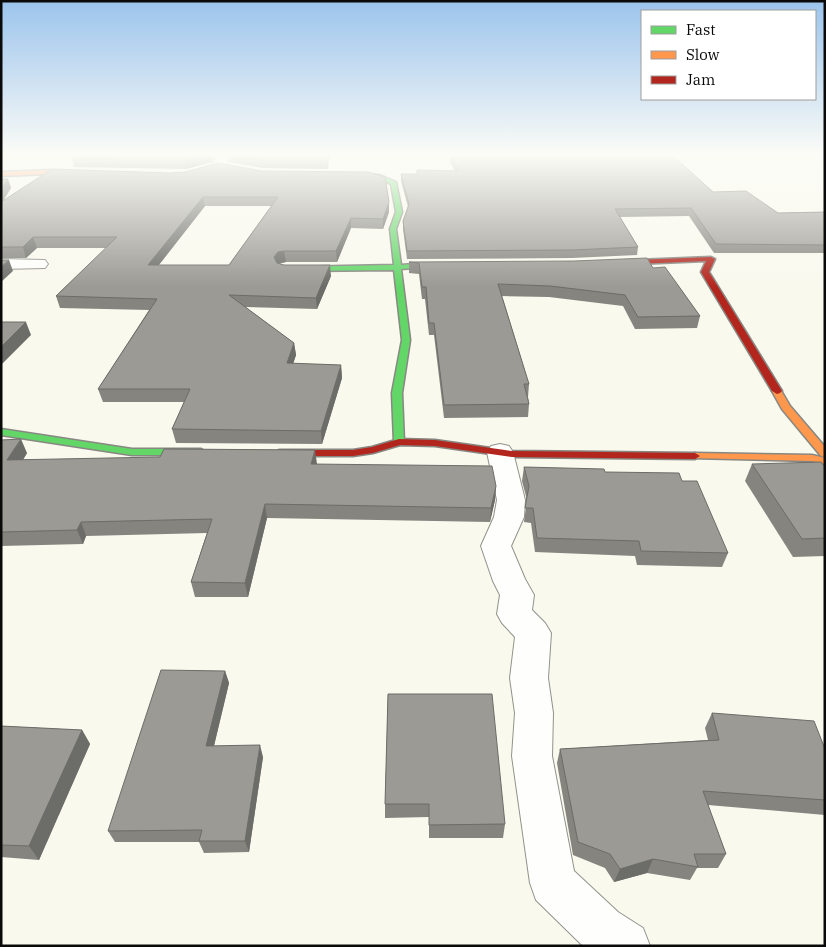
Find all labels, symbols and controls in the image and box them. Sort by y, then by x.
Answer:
legend [641,10,816,100]
text: Fast [686,20,716,39]
text: Slow [686,45,720,64]
text: Jam [686,70,715,89]

